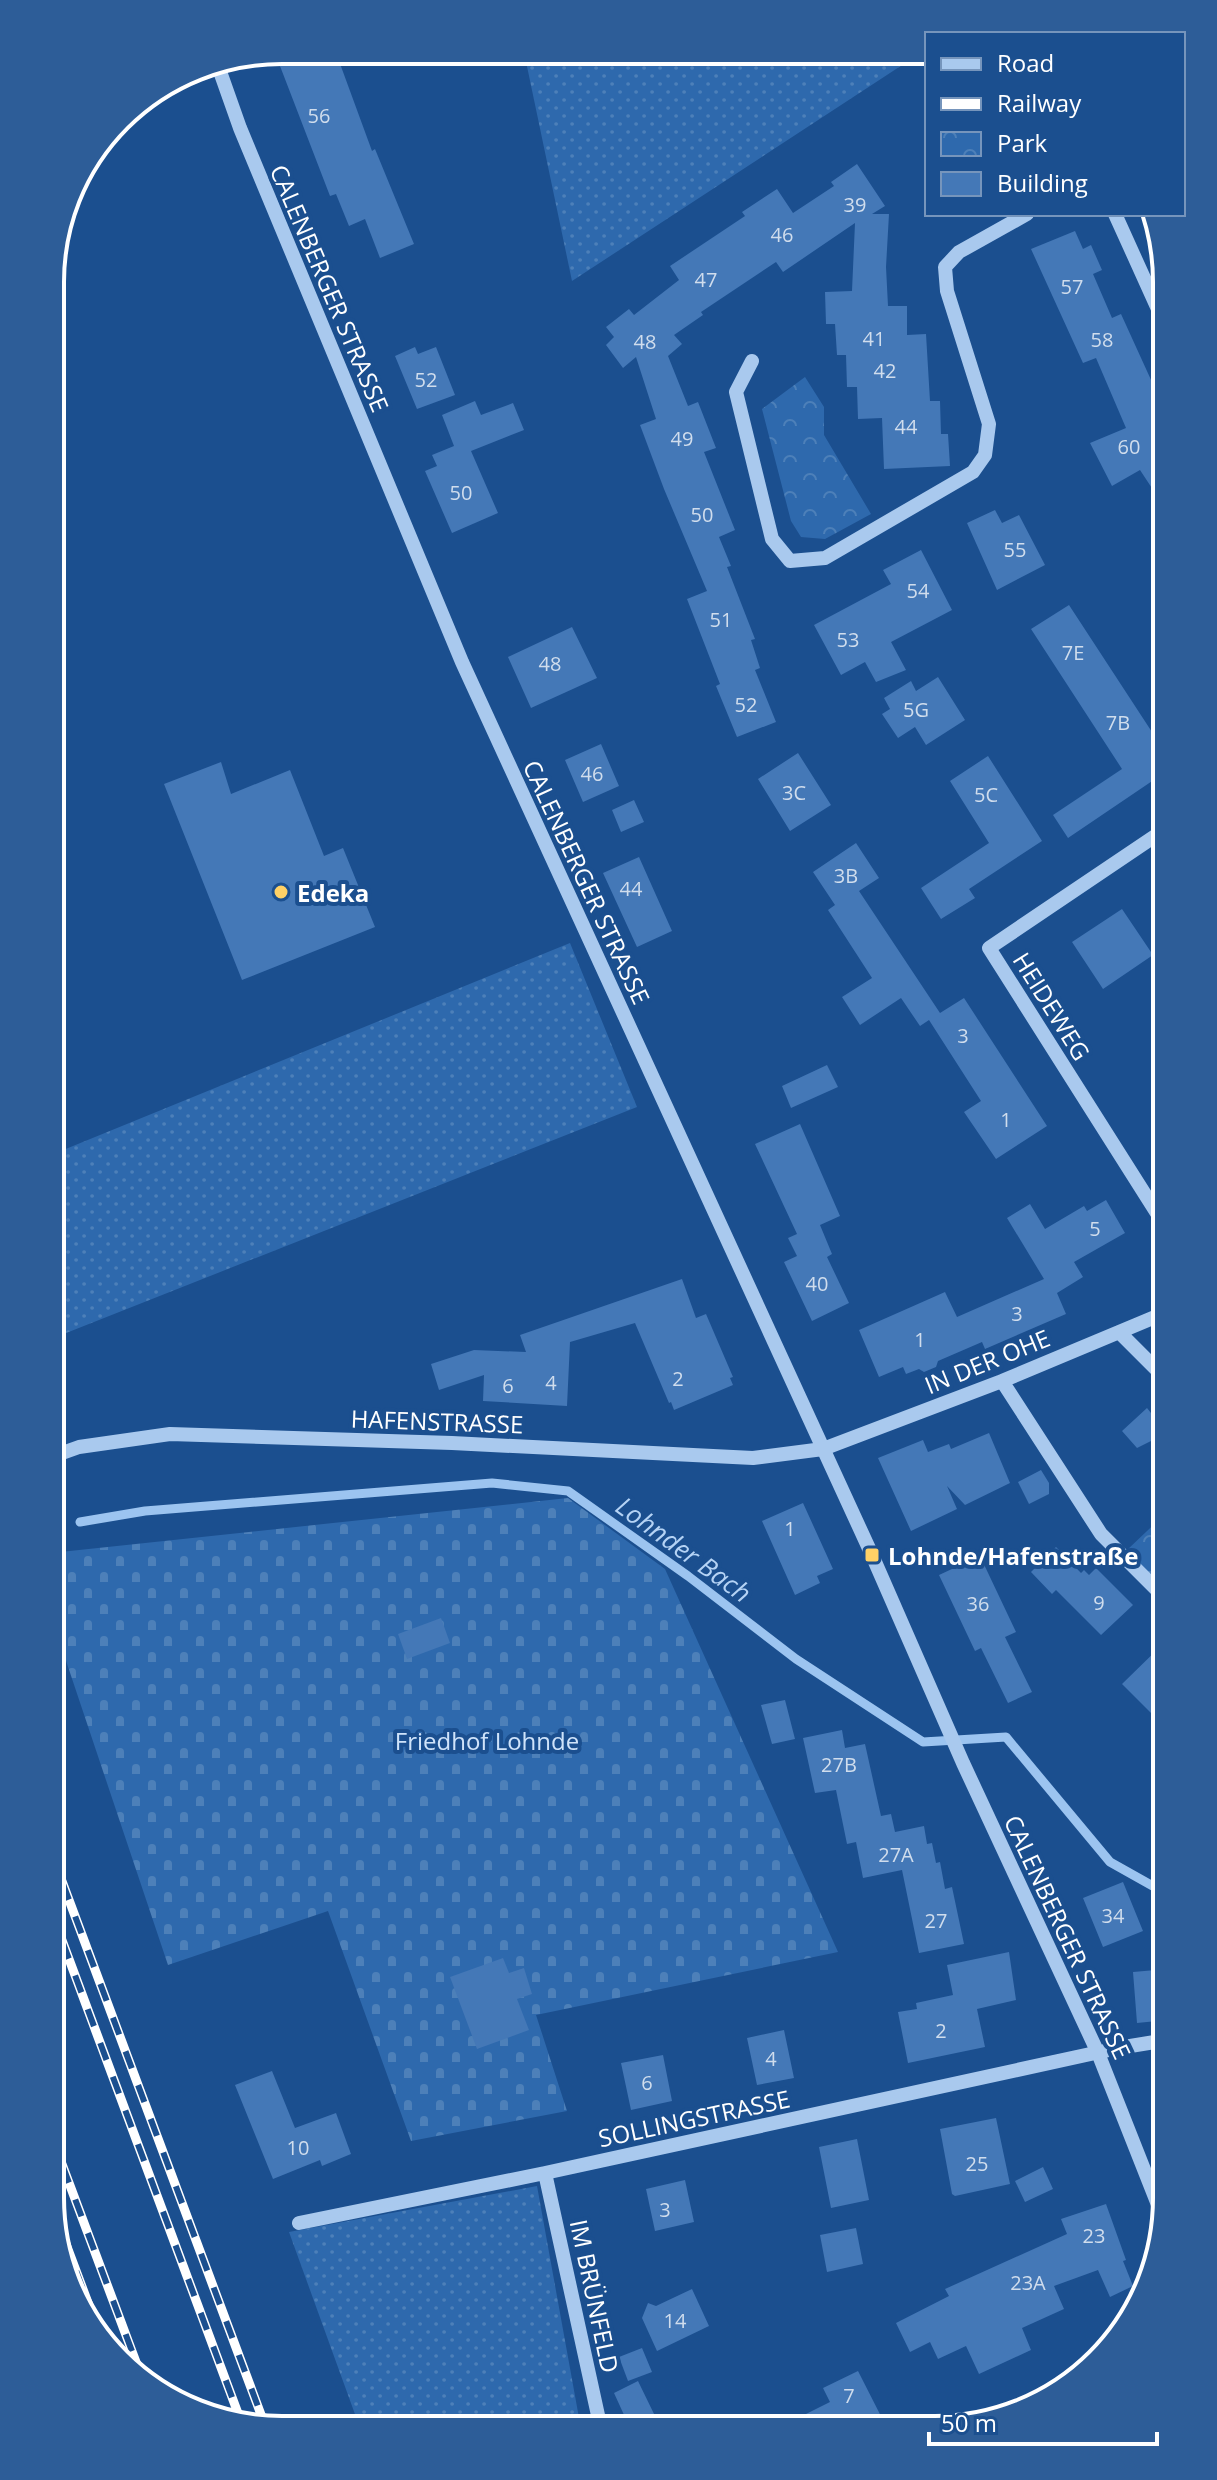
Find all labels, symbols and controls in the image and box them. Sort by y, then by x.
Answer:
legend [925,32,1185,216]
text: Road [997,46,1054,79]
text: Railway [997,86,1082,119]
house number: 56 [308,102,330,129]
text: Park [997,126,1048,159]
street label: CALENBERGER STRASSE [263,159,397,417]
text: Building [997,166,1088,199]
house number: 39 [844,191,866,218]
house number: 46 [771,221,793,248]
house number: 47 [695,266,717,293]
house number: 57 [1061,273,1083,300]
house number: 41 [863,325,885,352]
house number: 58 [1091,326,1113,353]
house number: 48 [634,328,656,355]
house number: 42 [874,357,896,384]
house number: 52 [415,366,437,393]
house number: 44 [895,413,918,440]
house number: 49 [671,425,693,452]
house number: 60 [1118,433,1140,460]
house number: 50 [450,479,472,506]
house number: 50 [691,501,713,528]
house number: 55 [1004,536,1026,563]
house number: 54 [907,577,930,604]
house number: 51 [710,606,732,633]
house number: 53 [837,626,859,653]
house number: 7E [1062,639,1084,666]
house number: 48 [539,650,561,677]
house number: 52 [735,691,757,718]
house number: 5G [903,696,929,723]
house number: 7B [1106,709,1130,736]
street label: CALENBERGER STRASSE [516,755,658,1009]
house number: 46 [581,760,603,787]
house number: 3C [782,779,806,806]
house number: 5C [974,781,998,808]
house number: 3B [834,862,858,889]
house number: 44 [620,875,643,902]
place label: Edeka [297,876,369,909]
marker: Edeka [272,883,290,901]
street label: HEIDEWEG [1006,946,1098,1066]
house number: 3 [957,1022,969,1049]
house number: 1 [1000,1106,1012,1133]
house number: 5 [1089,1215,1101,1242]
house number: 40 [806,1270,828,1297]
house number: 3 [1011,1300,1023,1327]
street label: IN DER OHE [919,1321,1055,1401]
house number: 1 [914,1326,926,1353]
house number: 2 [672,1365,684,1392]
house number: 4 [545,1369,557,1396]
house number: 6 [502,1372,514,1399]
street label: HAFENSTRASSE [350,1401,524,1441]
water label: Lohnder Bach [609,1488,759,1610]
house number: 1 [784,1515,796,1542]
place label: Lohnde/Hafenstraße [888,1539,1138,1572]
marker: Lohnde/Hafenstraße [863,1546,881,1564]
house number: 9 [1093,1589,1105,1616]
house number: 36 [967,1590,989,1617]
park label: Friedhof Lohnde [395,1724,579,1757]
house number: 27B [821,1751,857,1778]
street label: CALENBERGER STRASSE [997,1810,1139,2064]
house number: 27A [878,1841,914,1868]
house number: 34 [1102,1902,1125,1929]
house number: 27 [925,1907,947,1934]
house number: 2 [935,2017,947,2044]
house number: 4 [765,2045,777,2072]
house number: 6 [641,2069,653,2096]
street label: SOLLINGSTRASSE [595,2082,793,2154]
house number: 10 [287,2134,309,2161]
house number: 25 [966,2150,988,2177]
house number: 3 [659,2196,671,2223]
street label: IM BRÜNFELD [563,2216,627,2376]
house number: 23 [1083,2222,1105,2249]
house number: 23A [1010,2269,1046,2296]
house number: 14 [664,2307,687,2334]
house number: 7 [843,2382,855,2409]
scale bar [929,2396,1157,2446]
text: 50 m [941,2406,997,2439]

